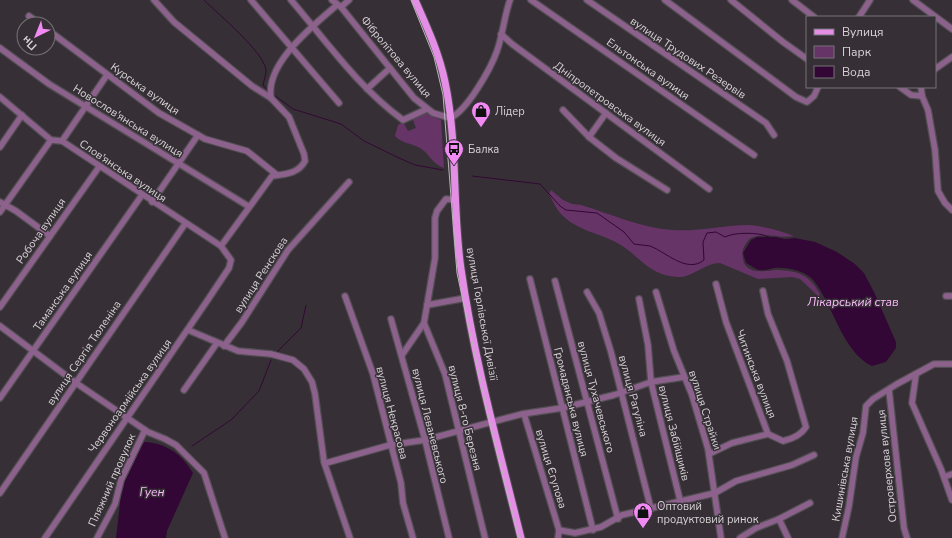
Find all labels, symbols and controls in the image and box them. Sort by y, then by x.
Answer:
street label: Фібролітова вулиця [357,13,435,101]
street label: вулиця Трудових Резервів [627,14,749,102]
north arrow [16,16,56,56]
legend [806,16,936,88]
text: Вулиця [842,24,884,40]
text: Пн [19,32,40,54]
street label: Ельтонська вулиця [603,35,693,103]
text: Парк [842,44,872,60]
street label: Дніпропетровська вулиця [551,58,669,150]
street label: Курська вулиця [107,60,183,119]
text: Вода [842,64,870,80]
street label: Новослов'янська вулиця [70,81,186,161]
shop icon: Лідер [470,100,492,128]
place label: Лідер [495,104,525,119]
street label: Слов'янська вулиця [76,136,170,206]
bus stop icon: Балка [443,138,465,166]
place label: Балка [468,142,499,157]
street label: Робоча вулиця [13,195,69,267]
street label: вулиця Ренскова [231,234,291,316]
street label: вулиця Горлівської Дивізії [463,246,501,382]
street label: Таманська вулиця [30,248,96,334]
water label: Лікарський став [806,294,899,310]
street label: вулиця Сергія Тюленіна [43,298,125,408]
street label: Читинська вулиця [732,327,780,421]
street label: Червоноармійська вулиця [85,336,175,456]
street label: вулиця Тухачевського [574,340,618,454]
street label: Громадянська вулиця [550,346,592,458]
street label: вулиця Рагуліна [615,354,651,439]
street label: вулиця 8-го Березня [445,364,485,472]
street label: вулиця Некрасова [372,365,412,461]
street label: вулиця Леваневського [408,367,452,485]
street label: вулиця Страйки [685,368,725,452]
street label: вулиця Забійщиків [655,384,693,482]
street label: Островерхова вулиця [874,409,900,523]
street label: Кишинівська вулиця [828,415,862,523]
street label: вулиця Єгупова [532,428,570,510]
street label: Пляжний провулок [85,431,139,529]
water label: Гуен [139,484,165,500]
place label: Оптовий продуктовий ринок [657,499,759,527]
shop icon: Оптовий продуктовий ринок [632,501,654,529]

